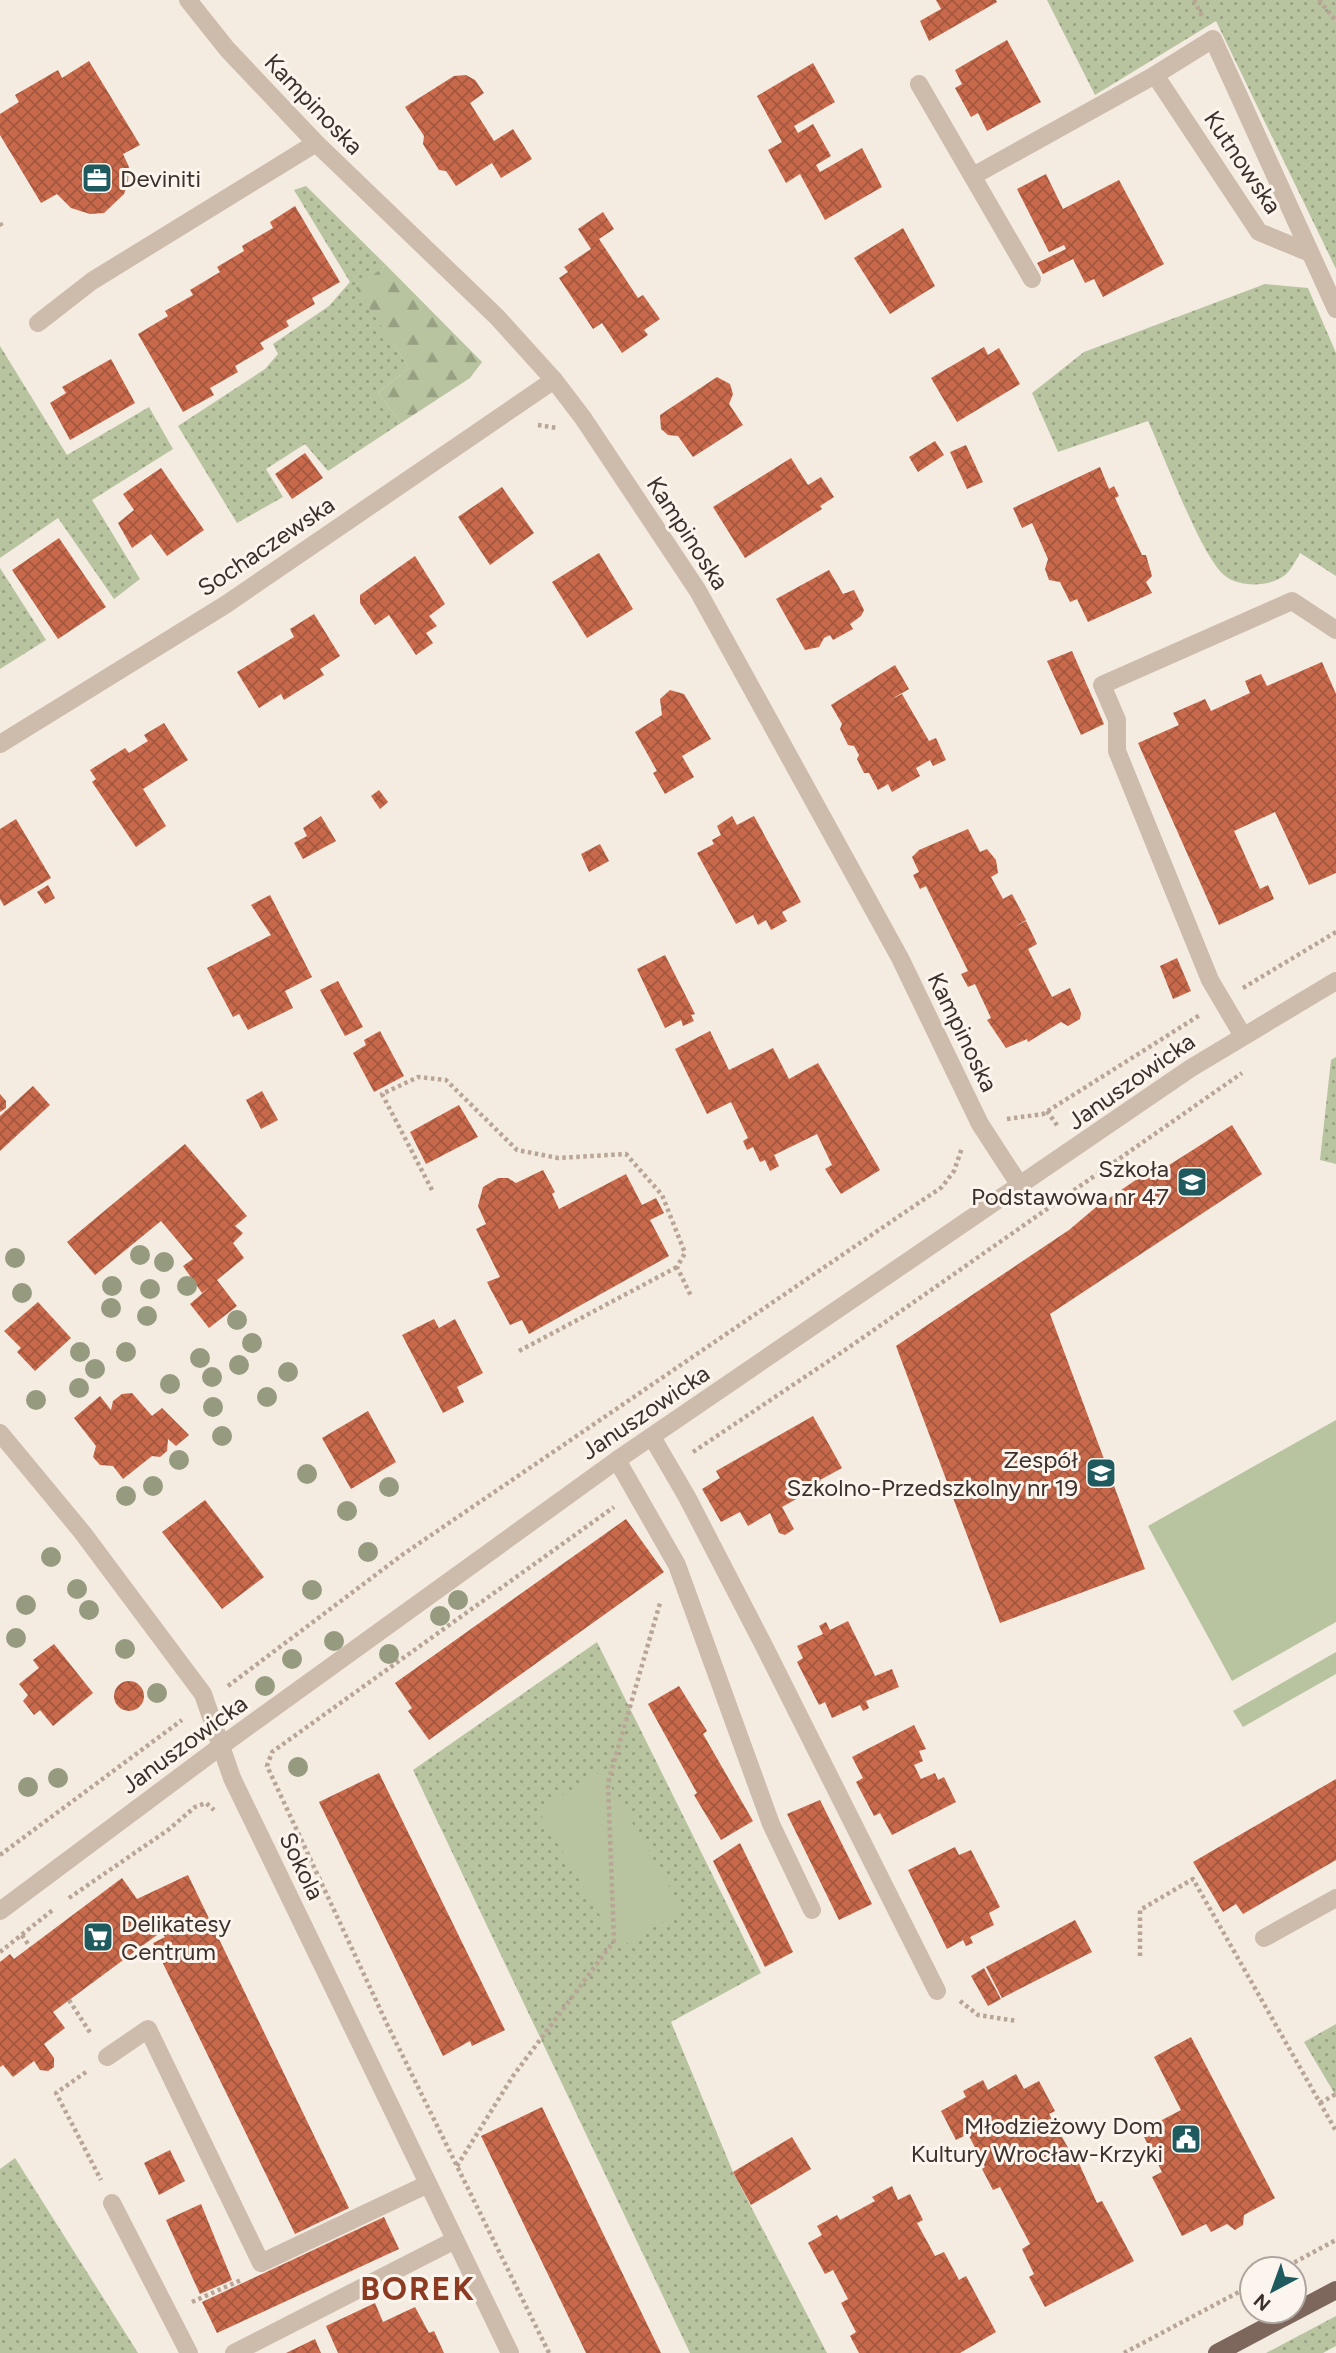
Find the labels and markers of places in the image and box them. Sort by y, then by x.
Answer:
office icon: Deviniti [80,161,114,195]
place label: Deviniti [120,164,201,193]
place label: Szkoła Podstawowa nr 47 [971,1154,1169,1211]
school or university icon: Szkoła Podstawowa nr 47 [1175,1165,1209,1199]
place label: Zespół Szkolno-Przedszkolny nr 19 [786,1445,1078,1502]
school or university icon: Zespół Szkolno-Przedszkolny nr 19 [1084,1456,1118,1490]
place label: Delikatesy Centrum [121,1909,231,1966]
supermarket icon: Delikatesy Centrum [81,1920,115,1954]
place label: Młodzieżowy Dom Kultury Wrocław-Krzyki [911,2111,1163,2168]
public building icon: Młodzieżowy Dom Kultury Wrocław-Krzyki [1169,2122,1203,2156]

